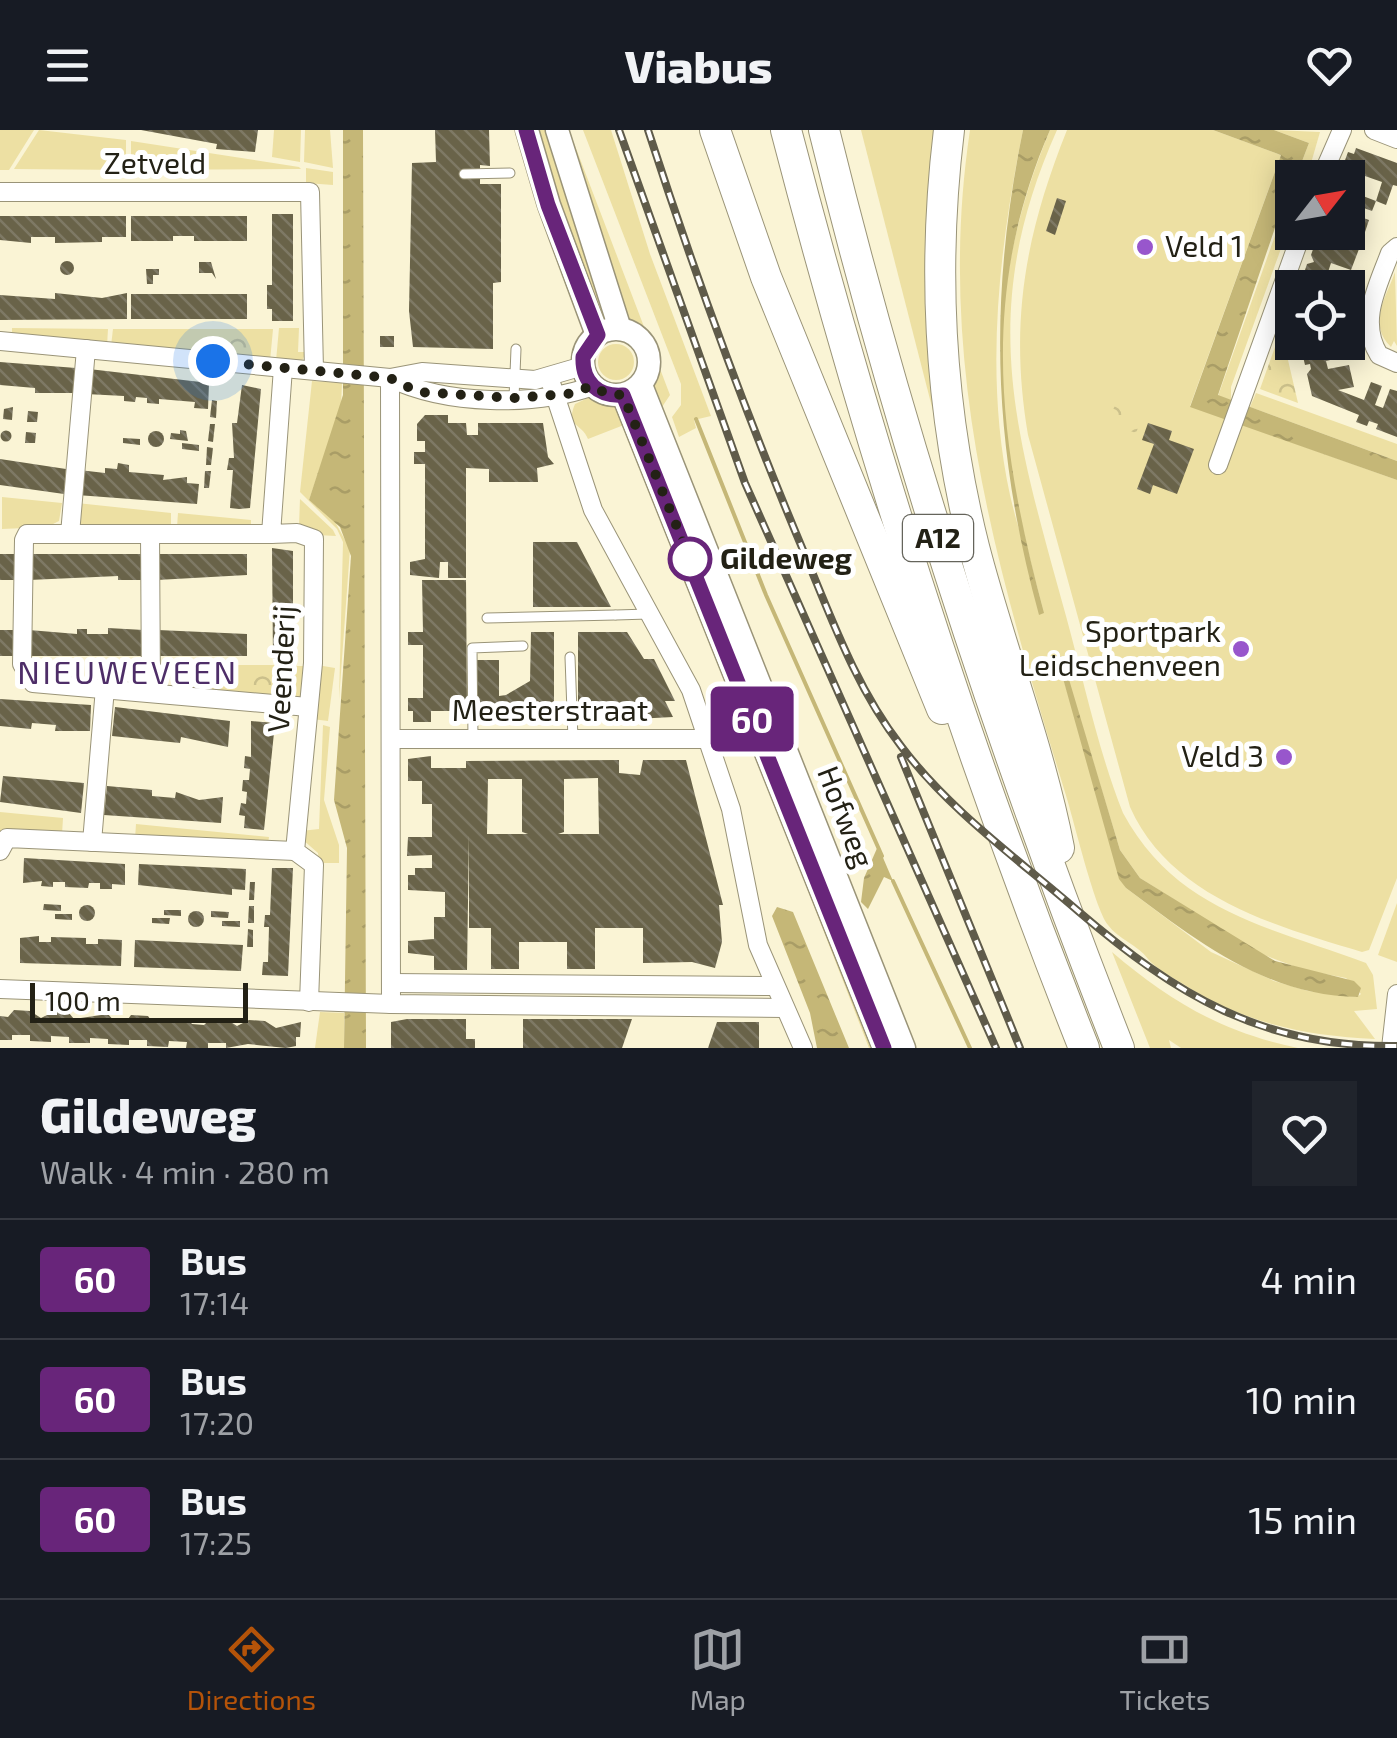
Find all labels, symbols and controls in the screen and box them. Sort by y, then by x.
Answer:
icon: menu [40,38,95,93]
text: Viabus [625,38,772,92]
icon: heart [1302,38,1357,93]
street label: Zetveld [104,144,206,180]
north arrow [1275,160,1365,250]
map controls [1275,160,1365,360]
place label: Veld 1 [1165,227,1243,263]
marker: Veld 1 [1134,236,1156,258]
button: locate [1275,270,1365,360]
your location [188,336,238,386]
road number: A12 [903,515,973,561]
marker: Gildeweg [669,538,711,580]
place label: Gildeweg [720,539,853,575]
street label: Veenderij [259,605,301,733]
place label: Sportpark Leidschenveen [1019,612,1221,682]
marker: Sportpark Leidschenveen [1230,638,1252,660]
district label: NIEUWEVEEN [17,652,239,690]
line badge: 60 [707,686,797,752]
street label: Meesterstraat [452,691,648,727]
text: 60 [731,698,773,740]
place label: Veld 3 [1181,737,1264,773]
marker: Veld 3 [1273,746,1295,768]
street label: Hofweg [811,760,883,872]
scale bar [30,978,248,1023]
text: 100 m [45,983,121,1017]
button: heart [1252,1081,1357,1186]
text: Gildeweg [40,1085,256,1143]
text: Walk · 4 min · 280 m [40,1152,330,1190]
text: Bus [180,1237,247,1283]
text: 4 min [1260,1256,1357,1302]
text: 60 [74,1258,116,1300]
text: 17:14 [180,1283,249,1321]
text: Bus [180,1357,247,1403]
text: 10 min [1246,1376,1357,1422]
text: 60 [74,1378,116,1420]
text: 17:20 [180,1403,254,1441]
text: Bus [180,1477,247,1523]
text: 15 min [1248,1496,1357,1542]
text: 60 [74,1498,116,1540]
text: 17:25 [180,1523,252,1561]
tab: Directions [187,1622,316,1716]
tab: Map [690,1622,746,1716]
tab: Tickets [1119,1622,1210,1716]

